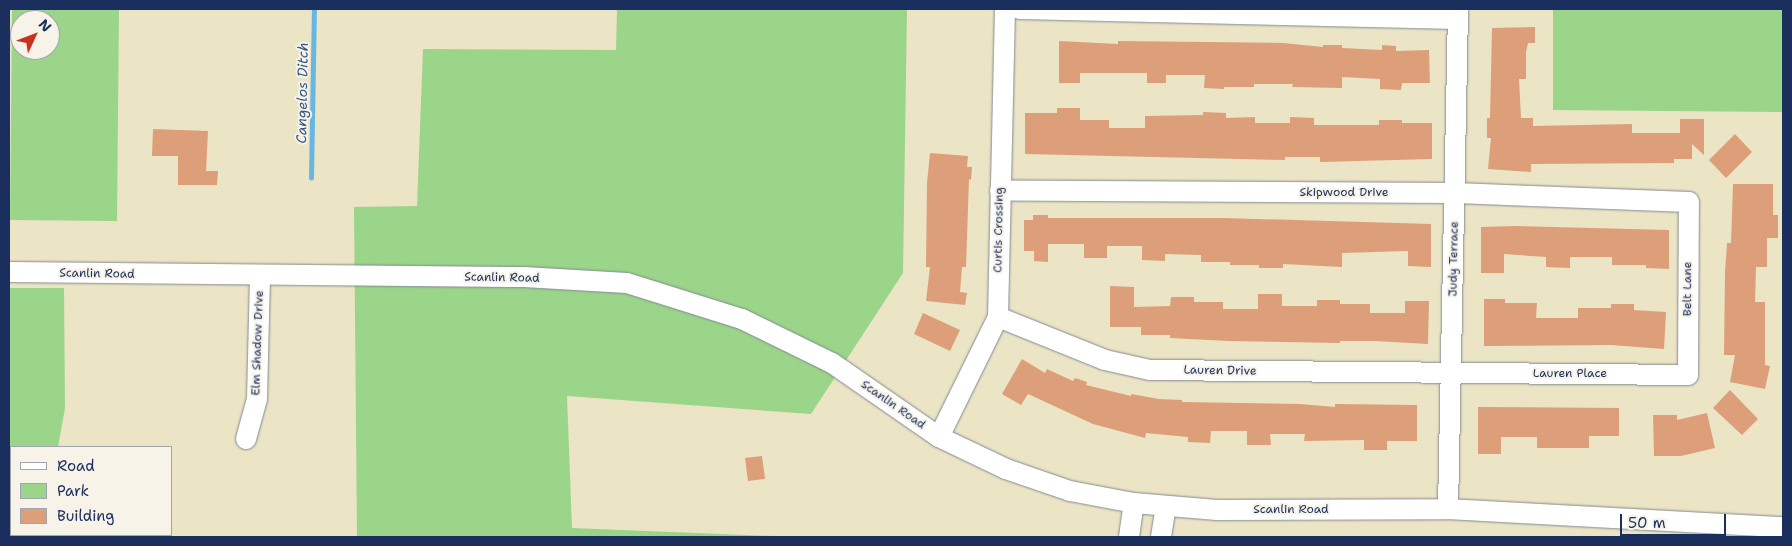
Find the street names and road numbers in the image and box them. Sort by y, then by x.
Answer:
street label: Skipwood Drive [1299,186,1389,200]
street label: Curtis Crossing [991,187,1007,273]
street label: Judy Terrace [1446,221,1462,297]
street label: Belt Lane [1681,262,1695,316]
street label: Scanlin Road [59,266,135,282]
street label: Scanlin Road [464,270,540,286]
street label: Elm Shadow Drive [249,290,267,396]
street label: Lauren Drive [1183,363,1257,379]
street label: Lauren Place [1533,367,1607,381]
street label: Scanlin Road [858,377,928,433]
street label: Scanlin Road [1253,503,1329,517]

